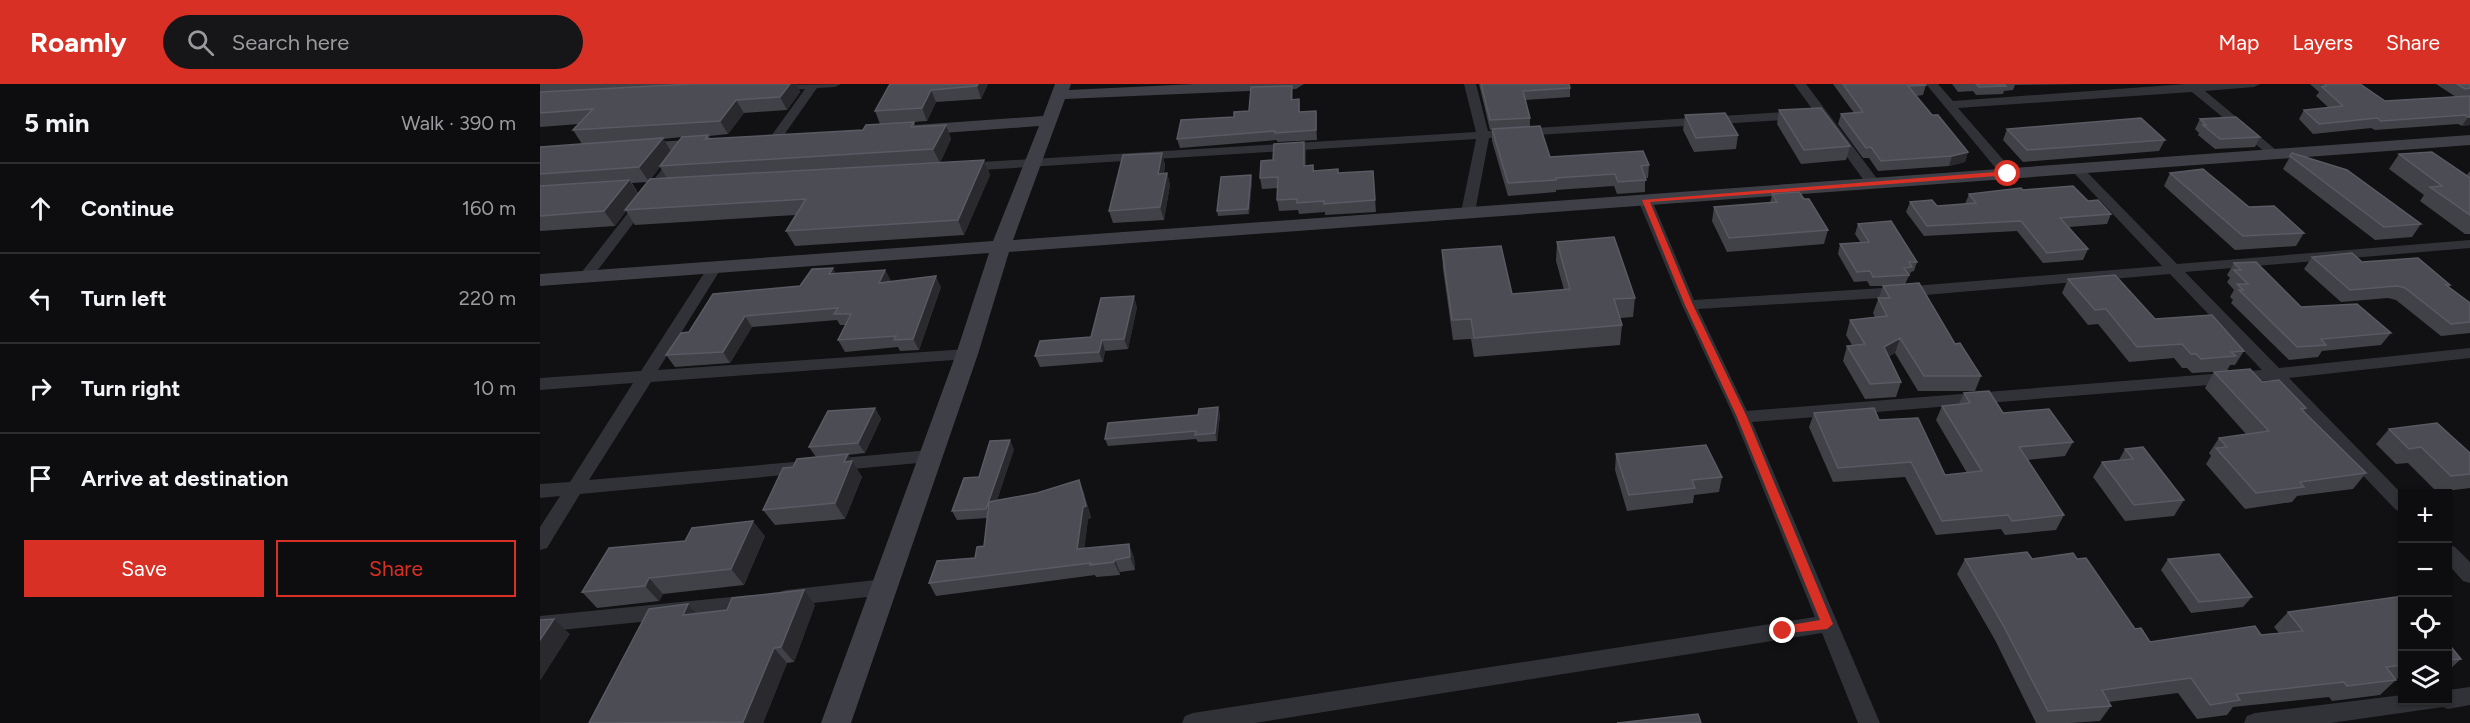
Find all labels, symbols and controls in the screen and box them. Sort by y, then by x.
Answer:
search box [163,15,583,69]
text: Roamly [30,25,127,59]
icon: search [184,26,217,59]
text: Search here [232,29,349,56]
text: Map [2219,30,2259,55]
text: Layers [2292,30,2353,55]
text: Share [2386,30,2440,55]
text: 5 min [24,107,90,139]
text: Walk · 390 m [401,111,516,135]
route start [1994,160,2020,186]
icon: ahead [24,192,57,225]
text: Continue [81,195,174,222]
text: 160 m [462,196,516,220]
icon: left [24,282,57,315]
text: Turn left [81,285,167,312]
text: 220 m [459,286,516,310]
icon: right [24,372,57,405]
text: Turn right [81,375,180,402]
text: 10 m [473,376,516,400]
icon: arrive [24,462,57,495]
text: Arrive at destination [81,465,289,492]
map controls [2398,489,2452,705]
button: + [2398,489,2452,543]
button: Save [24,540,264,597]
button: Share [276,540,516,597]
button: − [2398,543,2452,597]
button: locate [2398,597,2452,651]
route end [1769,617,1795,643]
button: layers [2398,651,2452,705]

